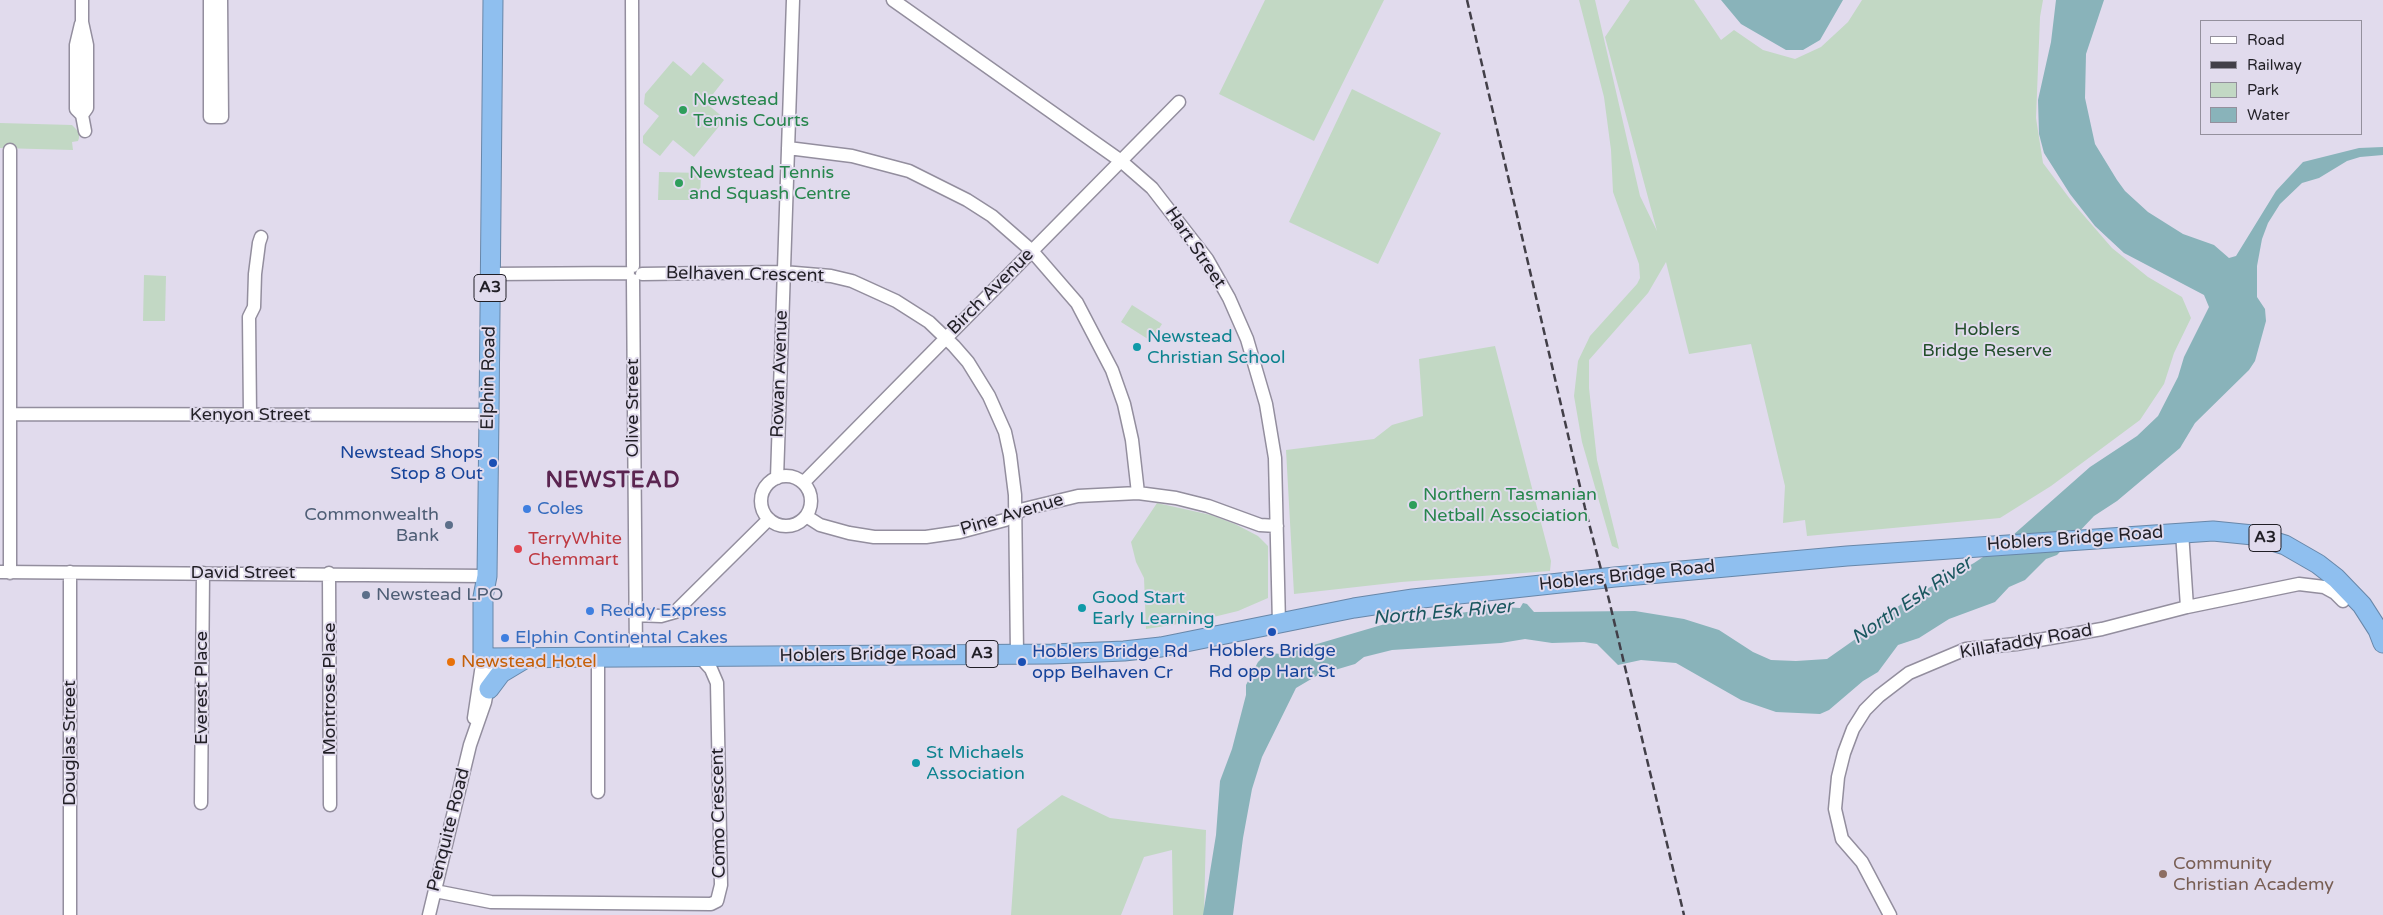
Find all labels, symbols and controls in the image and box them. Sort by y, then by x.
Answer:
legend [2200,20,2363,135]
text: Road [2247,31,2285,49]
text: Railway [2247,56,2302,74]
text: Park [2247,81,2279,99]
place label: Newstead Tennis Courts [693,89,809,132]
marker: Newstead Tennis Courts [677,104,689,116]
text: Water [2247,106,2290,124]
place label: Newstead Tennis and Squash Centre [689,162,851,204]
marker: Newstead Tennis and Squash Centre [673,177,685,189]
street label: Hart Street [1160,203,1230,293]
street label: Birch Avenue [943,244,1039,340]
street label: Belhaven Crescent [666,263,824,287]
road number: A3 [474,274,506,302]
street label: Rowan Avenue [767,310,793,438]
park label: Hoblers Bridge Reserve [1922,319,2052,362]
street label: Elphin Road [477,326,501,430]
place label: Newstead Christian School [1147,326,1286,368]
marker: Newstead Christian School [1131,341,1143,353]
street label: Olive Street [622,358,644,458]
street label: Kenyon Street [190,404,310,426]
place label: Newstead Shops Stop 8 Out [340,442,483,484]
marker: Newstead Shops Stop 8 Out [487,457,499,469]
district label: NEWSTEAD [544,468,682,494]
place label: Northern Tasmanian Netball Association [1423,484,1597,526]
street label: Pine Avenue [958,489,1066,541]
place label: Coles [537,498,583,520]
marker: Northern Tasmanian Netball Association [1407,499,1419,511]
marker: Coles [521,503,533,515]
place label: Commonwealth Bank [304,504,439,546]
marker: Commonwealth Bank [443,519,455,531]
street label: Hoblers Bridge Road [1986,522,2164,556]
road number: A3 [2249,524,2281,552]
place label: TerryWhite Chemmart [528,528,622,570]
marker: TerryWhite Chemmart [512,543,524,555]
water label: North Esk River [1847,552,1977,650]
street label: Hoblers Bridge Road [1538,556,1716,596]
street label: David Street [191,562,295,584]
place label: Newstead LPO [376,584,503,606]
place label: Good Start Early Learning [1092,587,1215,630]
marker: Newstead LPO [360,589,372,601]
water label: North Esk River [1372,596,1514,630]
place label: Reddy Express [600,600,727,622]
marker: Good Start Early Learning [1076,602,1088,614]
marker: Reddy Express [584,605,596,617]
street label: Killafaddy Road [1958,620,2094,664]
street label: Montrose Place [319,622,341,756]
marker: Hoblers Bridge Rd opp Hart St [1266,626,1278,638]
place label: Elphin Continental Cakes [515,627,728,649]
street label: Everest Place [191,631,213,745]
marker: Elphin Continental Cakes [499,632,511,644]
place label: Hoblers Bridge Rd opp Hart St [1208,640,1336,682]
road number: A3 [966,641,998,668]
place label: Hoblers Bridge Rd opp Belhaven Cr [1032,641,1188,684]
street label: Hoblers Bridge Road [779,643,957,667]
place label: Newstead Hotel [461,651,597,673]
marker: Newstead Hotel [445,656,457,668]
marker: Hoblers Bridge Rd opp Belhaven Cr [1016,656,1028,668]
street label: Douglas Street [59,680,81,806]
place label: St Michaels Association [926,742,1025,784]
street label: Como Crescent [707,748,731,878]
marker: St Michaels Association [910,757,922,769]
street label: Penquite Road [423,766,475,894]
place label: Community Christian Academy [2173,853,2334,896]
marker: Community Christian Academy [2157,868,2169,880]

